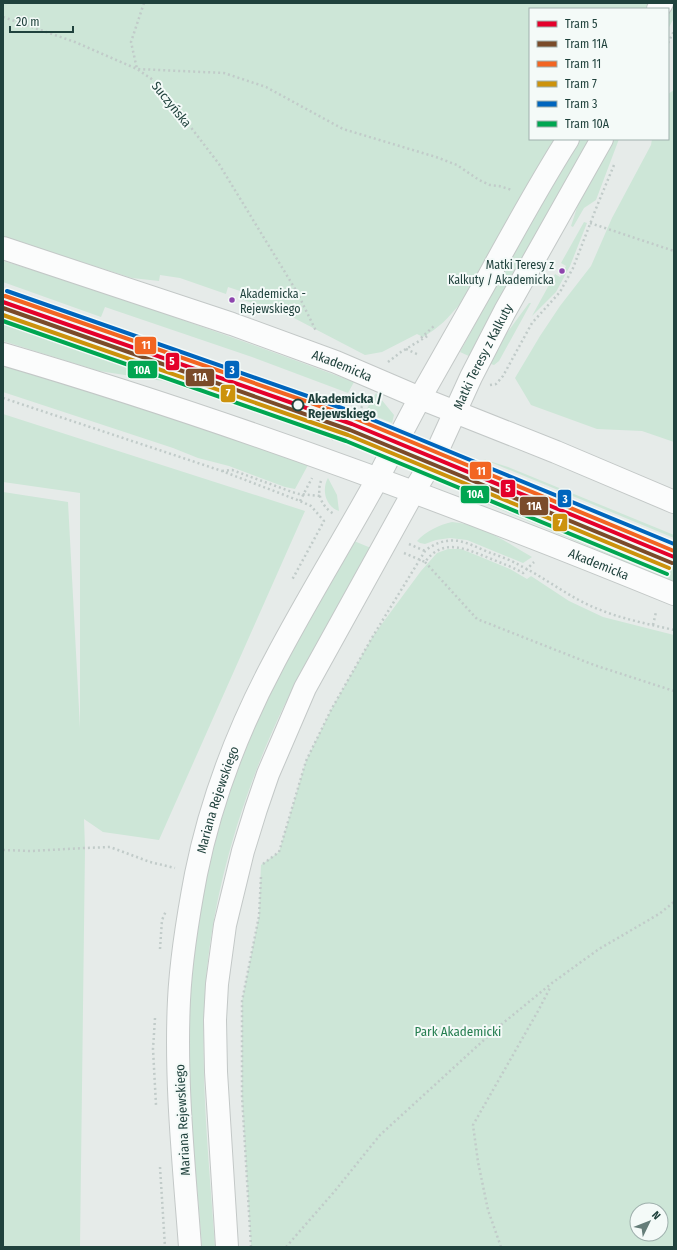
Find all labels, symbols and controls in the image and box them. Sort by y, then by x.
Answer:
scale bar [10,8,73,34]
legend [529,8,669,140]
text: 20 m [16,15,40,29]
text: Tram 5 [565,17,598,31]
text: Tram 11A [565,37,608,51]
text: Tram 11 [565,57,601,71]
text: Tram 7 [565,77,597,91]
street label: Suczyńska [149,78,195,130]
text: Tram 3 [565,97,597,111]
text: Tram 10A [565,117,610,131]
place label: Matki Teresy z Kalkuty / Akademicka [448,258,554,287]
marker: Matki Teresy z Kalkuty / Akademicka [557,266,567,276]
place label: Akademicka - Rejewskiego [240,287,306,316]
marker: Akademicka - Rejewskiego [227,295,237,305]
street label: Matki Teresy z Kalkuty [450,301,516,412]
line badge: 11 [134,336,157,355]
text: 11 [141,339,151,352]
street label: Akademicka [310,347,374,385]
line badge: 5 [165,352,180,371]
text: 5 [169,355,175,368]
line badge: 10A [127,360,158,379]
line badge: 3 [224,360,240,379]
text: 10A [134,364,151,377]
text: 3 [228,364,235,377]
line badge: 11A [185,368,215,387]
text: 11A [192,371,209,384]
line badge: 7 [220,384,236,403]
text: 7 [226,387,231,400]
place label: Akademicka / Rejewskiego [307,391,382,421]
marker: Akademicka / Rejewskiego [291,398,305,412]
line badge: 11 [469,461,492,480]
text: 11 [476,465,486,478]
line badge: 5 [500,479,516,498]
text: 5 [505,482,511,495]
line badge: 10A [460,485,490,504]
text: 10A [467,488,484,501]
line badge: 3 [557,489,572,508]
text: 3 [561,493,568,506]
line badge: 11A [519,496,549,516]
text: 11A [526,500,543,513]
line badge: 7 [552,513,568,532]
text: 7 [558,517,563,530]
street label: Akademicka [566,545,631,583]
street label: Mariana Rejewskiego [194,744,242,855]
park label: Park Akademicki [415,1024,501,1039]
street label: Mariana Rejewskiego [172,1064,193,1176]
north arrow [629,1202,669,1242]
text: N [649,1209,663,1222]

